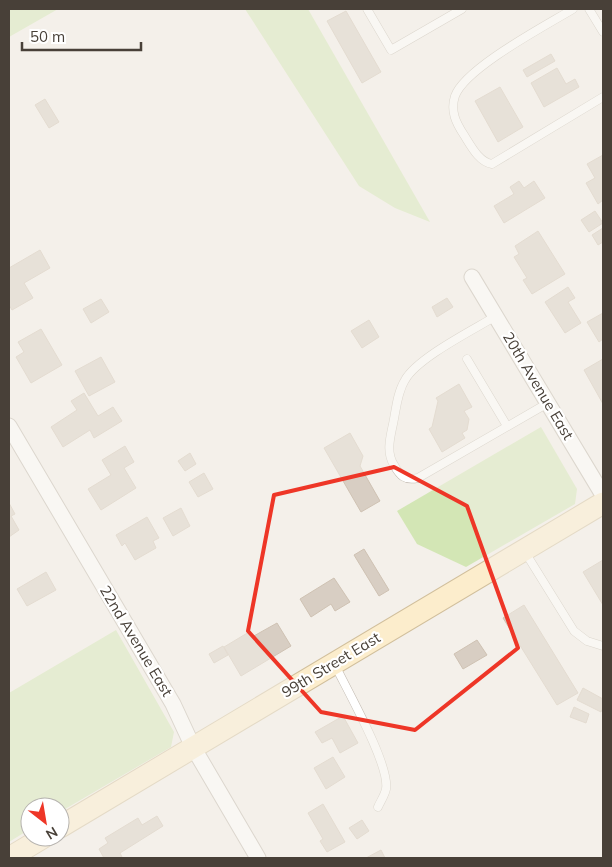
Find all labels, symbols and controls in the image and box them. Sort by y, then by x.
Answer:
scale bar [22,20,141,52]
text: 50 m [30,27,65,46]
street label: 20th Avenue East [499,328,578,443]
street label: 22nd Avenue East [96,582,177,700]
street label: 99th Street East [278,628,383,701]
north arrow [20,797,70,847]
text: N [43,823,61,844]

